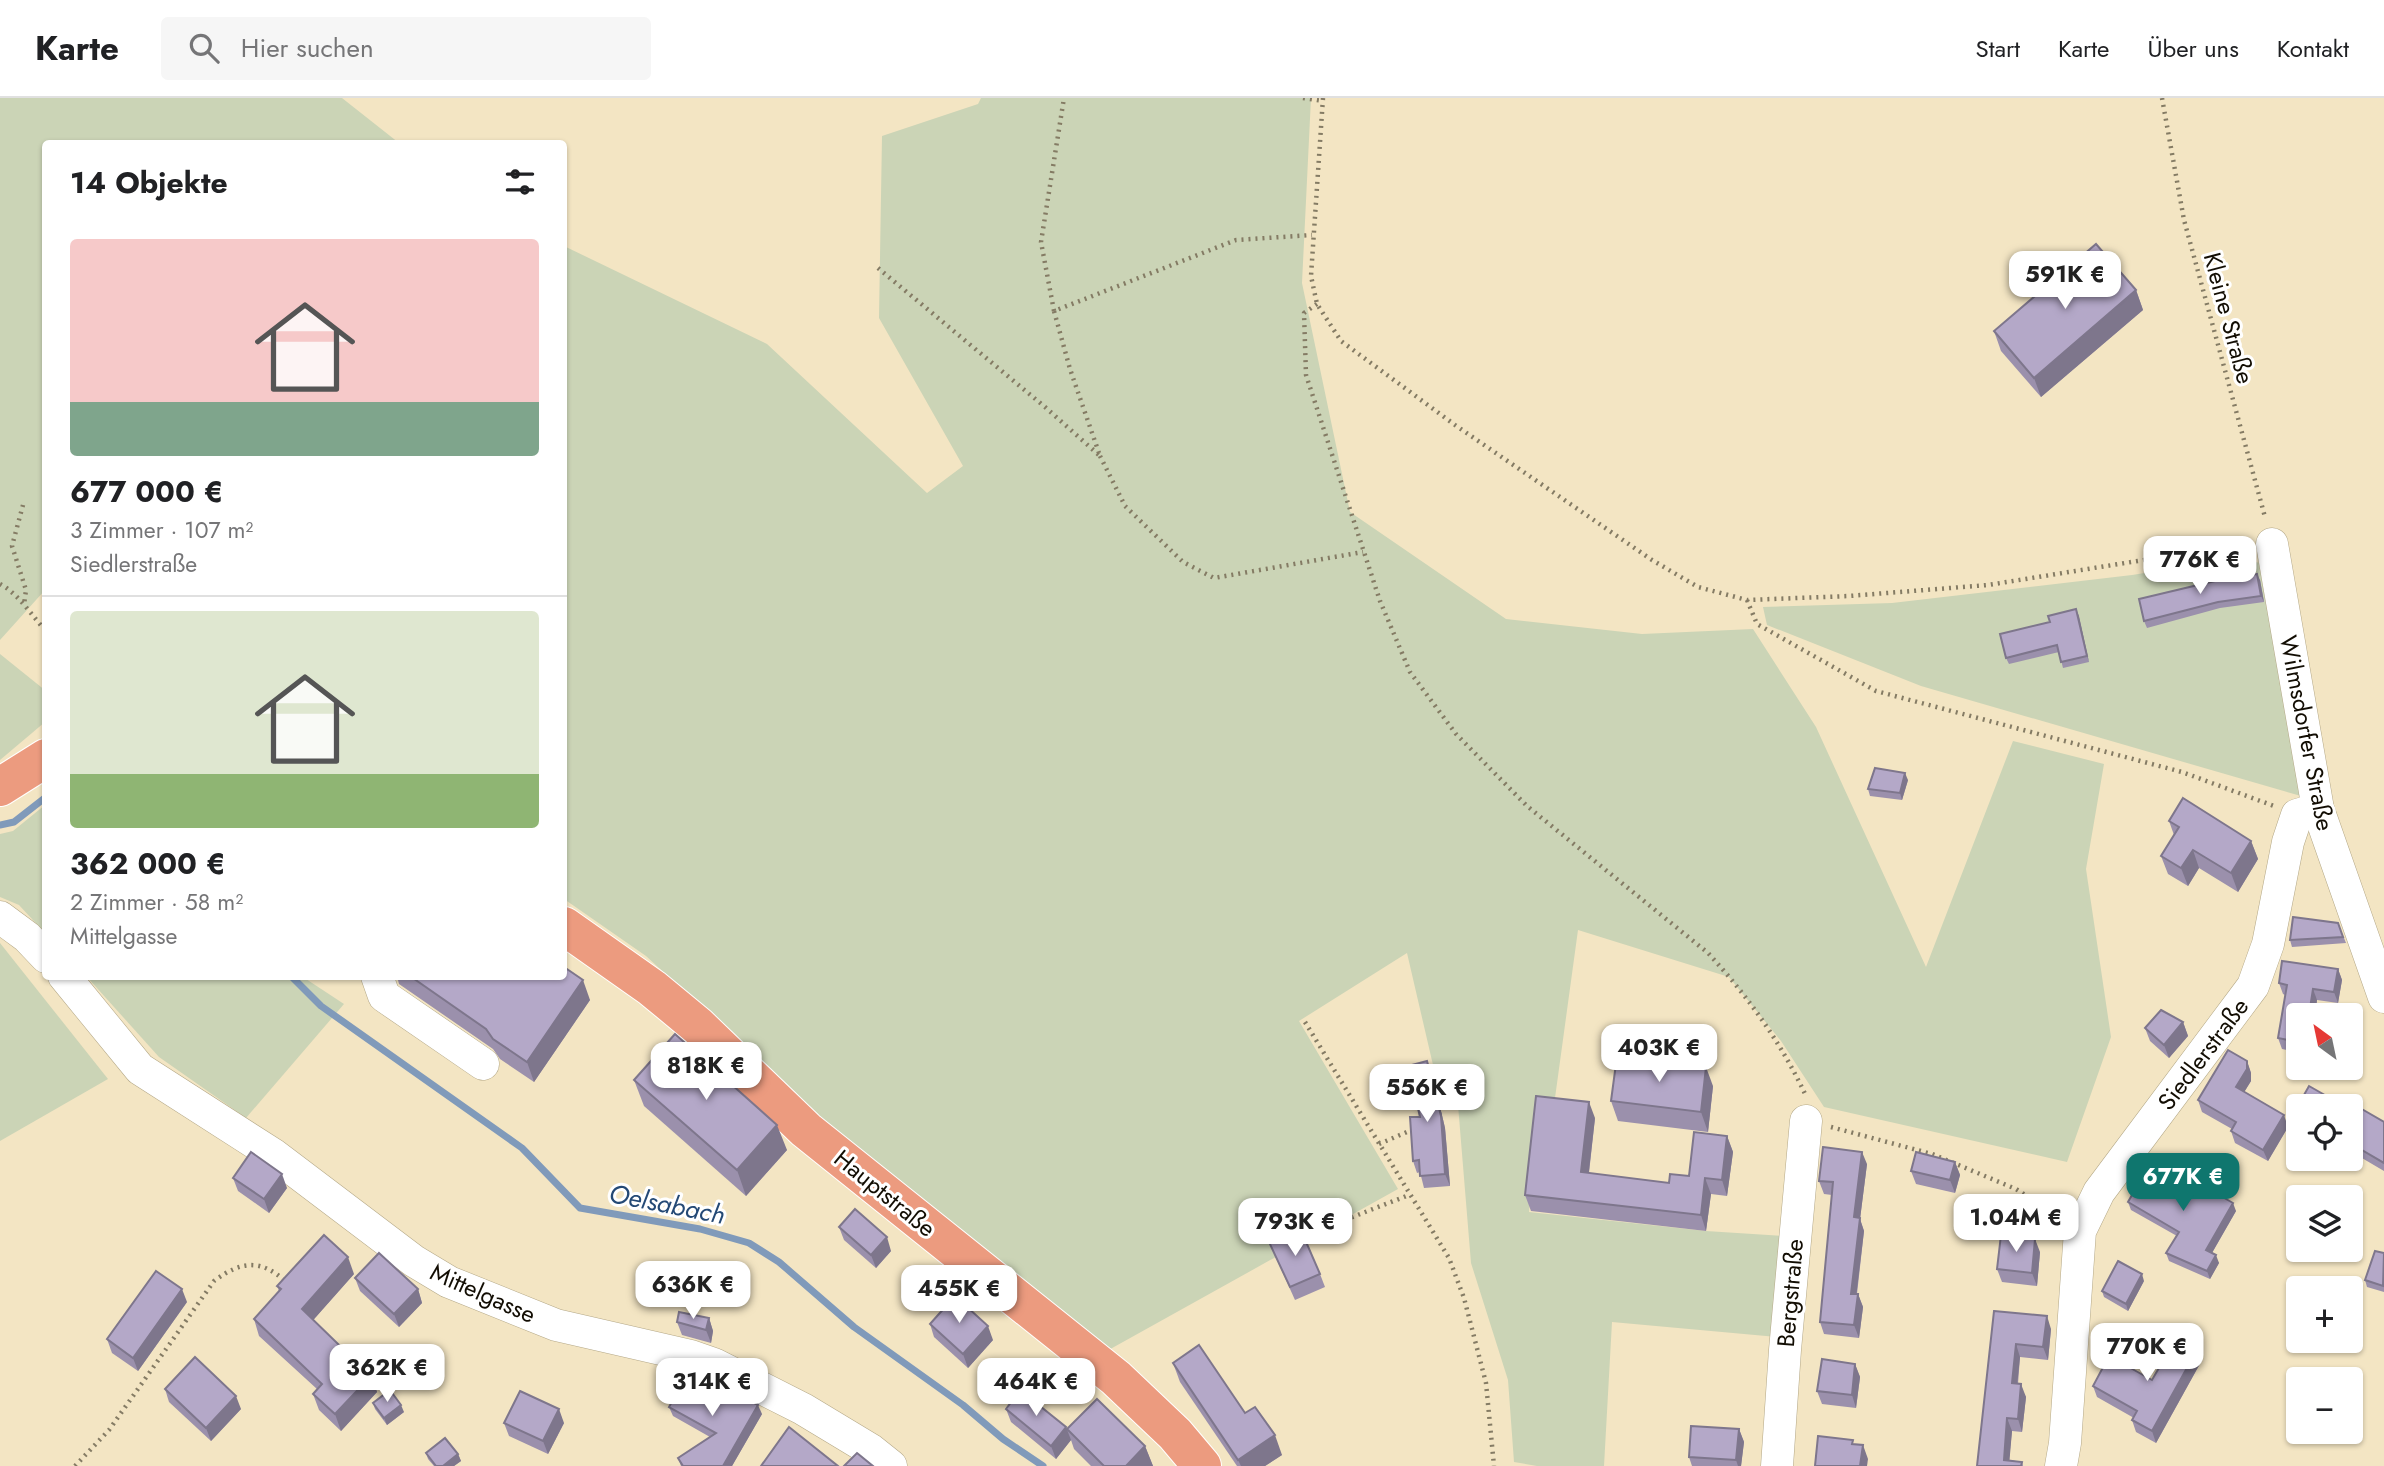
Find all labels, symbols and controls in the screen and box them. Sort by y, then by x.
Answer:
search box [161,17,651,80]
text: Karte [35,25,119,72]
icon: search [185,29,223,67]
text: Hier suchen [241,29,374,67]
text: Start [1976,31,2020,66]
text: Karte [2058,31,2109,66]
text: Über uns [2147,31,2239,66]
text: Kontakt [2277,31,2349,66]
text: 14 Objekte [70,161,228,204]
icon: filters [501,163,539,201]
street label: Kleine Straße [2195,249,2263,387]
pin: 591K € [2008,252,2122,311]
text: 591K € [2025,257,2105,291]
icon: home [242,284,368,410]
text: 677 000 € [70,470,223,513]
text: 3 Zimmer · 107 m² [70,513,253,547]
pin: 776K € [2143,536,2257,596]
text: 776K € [2159,542,2241,576]
text: Siedlerstraße [70,547,197,581]
street label: Wilmsdorfer Straße [2271,632,2343,834]
icon: home [242,656,368,782]
text: 362 000 € [70,842,226,885]
text: 2 Zimmer · 58 m² [70,885,243,919]
text: Mittelgasse [70,919,177,953]
street label: Siedlerstraße [2149,990,2257,1118]
north arrow [2286,1003,2362,1080]
map controls [2286,1003,2363,1444]
pin: 403K € [1602,1024,1716,1084]
text: 403K € [1617,1030,1701,1064]
pin: 818K € [649,1042,763,1102]
text: 818K € [667,1048,745,1082]
pin: 556K € [1370,1065,1484,1124]
text: 556K € [1385,1070,1469,1104]
button: locate [2286,1094,2363,1171]
street label: Hauptstraße [827,1141,943,1245]
pin: 677K € [2126,1154,2240,1213]
text: 677K € [2142,1159,2224,1193]
water label: Oelsabach [606,1174,728,1234]
button: layers [2286,1185,2363,1262]
pin: 1.04M € [1951,1194,2081,1254]
pin: 793K € [1238,1198,1352,1258]
text: 1.04M € [1970,1200,2062,1234]
text: 793K € [1254,1204,1336,1238]
street label: Bergstraße [1768,1237,1812,1349]
street label: Mittelgasse [425,1254,541,1332]
pin: 636K € [636,1262,750,1321]
pin: 455K € [902,1266,1016,1325]
text: 636K € [651,1267,735,1301]
text: 455K € [917,1271,1001,1305]
button: + [2286,1276,2363,1353]
pin: 770K € [2090,1324,2204,1383]
text: 770K € [2106,1329,2188,1363]
pin: 362K € [330,1344,444,1404]
text: 362K € [346,1350,428,1384]
pin: 314K € [655,1358,769,1418]
pin: 464K € [979,1358,1093,1418]
text: 314K € [672,1364,752,1398]
text: 464K € [993,1364,1079,1398]
button: − [2286,1367,2363,1444]

